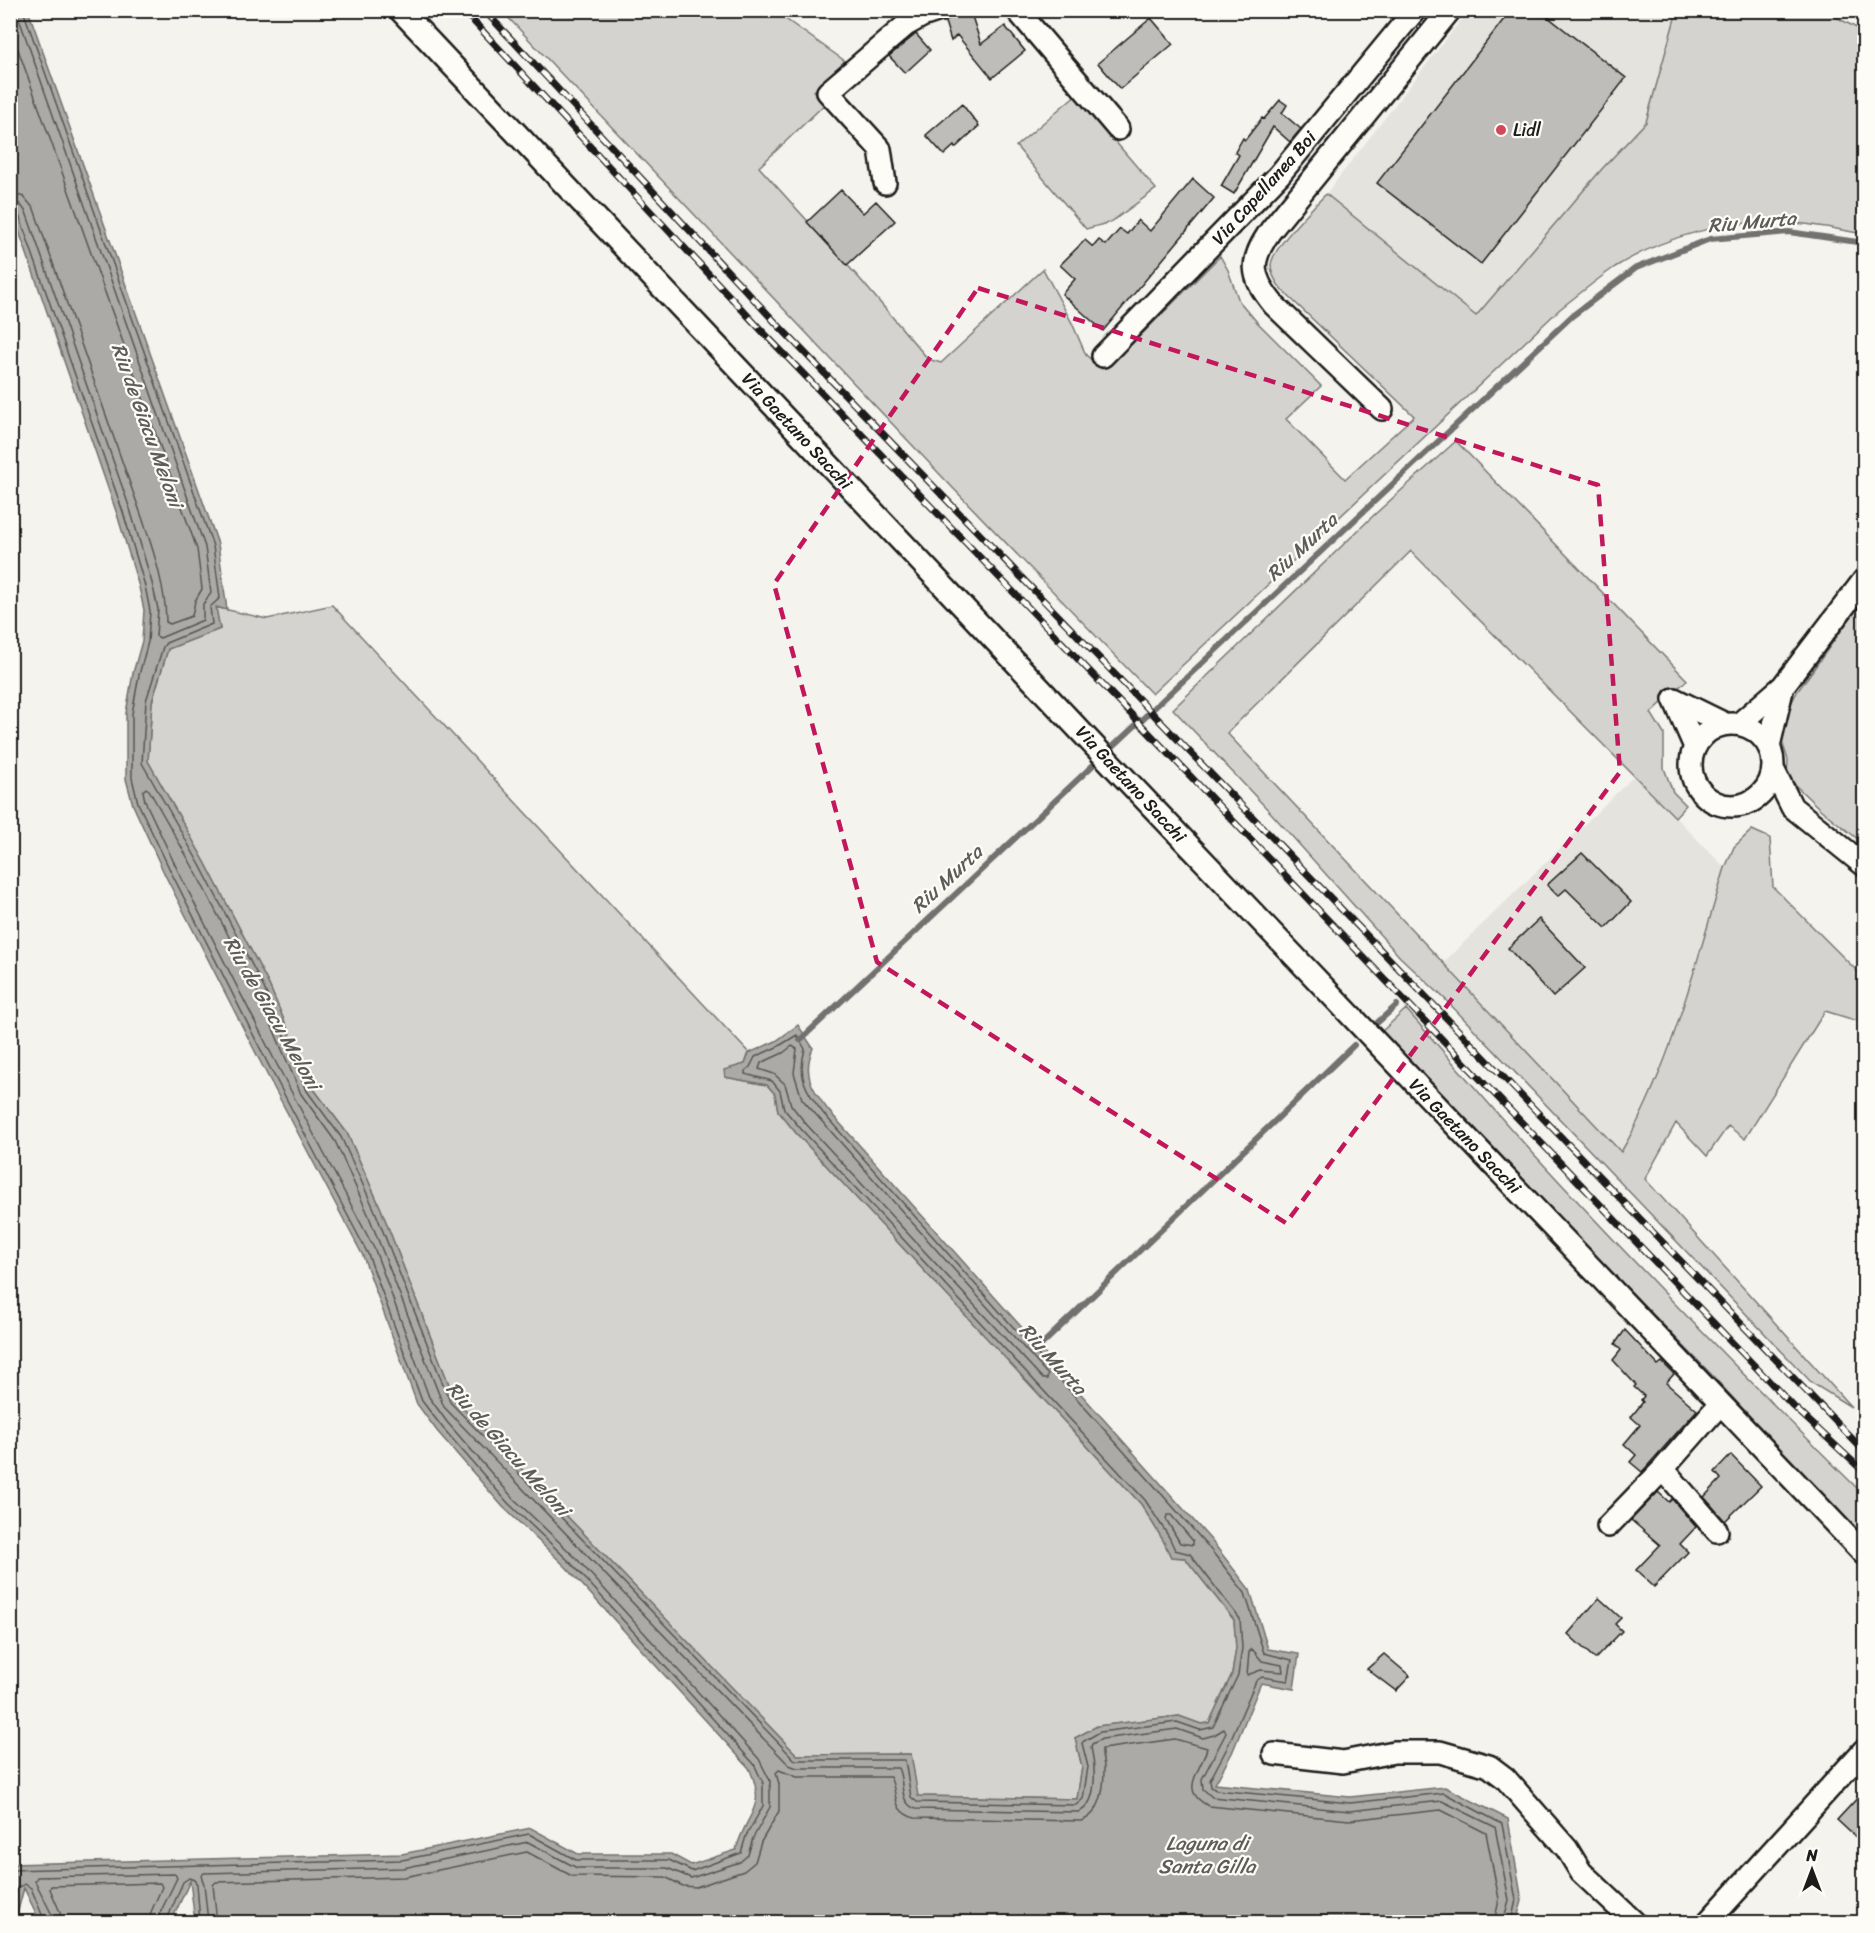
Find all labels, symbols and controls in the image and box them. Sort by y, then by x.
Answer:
place label: Lidl [1513,114,1542,146]
street label: Via Capellanea Boi [1204,123,1325,253]
marker: Lidl [1494,123,1508,137]
water label: Riu Murta [1706,201,1799,243]
water label: Riu de Giacu Meloni [101,338,194,515]
street label: Via Gaetano Sacchi [734,365,861,498]
water label: Riu Murta [1258,503,1348,590]
street label: Via Gaetano Sacchi [1068,718,1195,851]
water label: Riu Murta [903,835,993,922]
water label: Riu de Giacu Meloni [214,930,332,1099]
street label: Via Gaetano Sacchi [1401,1070,1530,1202]
water label: Riu Murta [1010,1314,1097,1405]
water label: Riu de Giacu Meloni [437,1373,581,1527]
water label: Laguna di Santa Gilla [1159,1826,1257,1884]
north arrow [1782,1840,1842,1900]
text: N [1805,1841,1818,1870]

